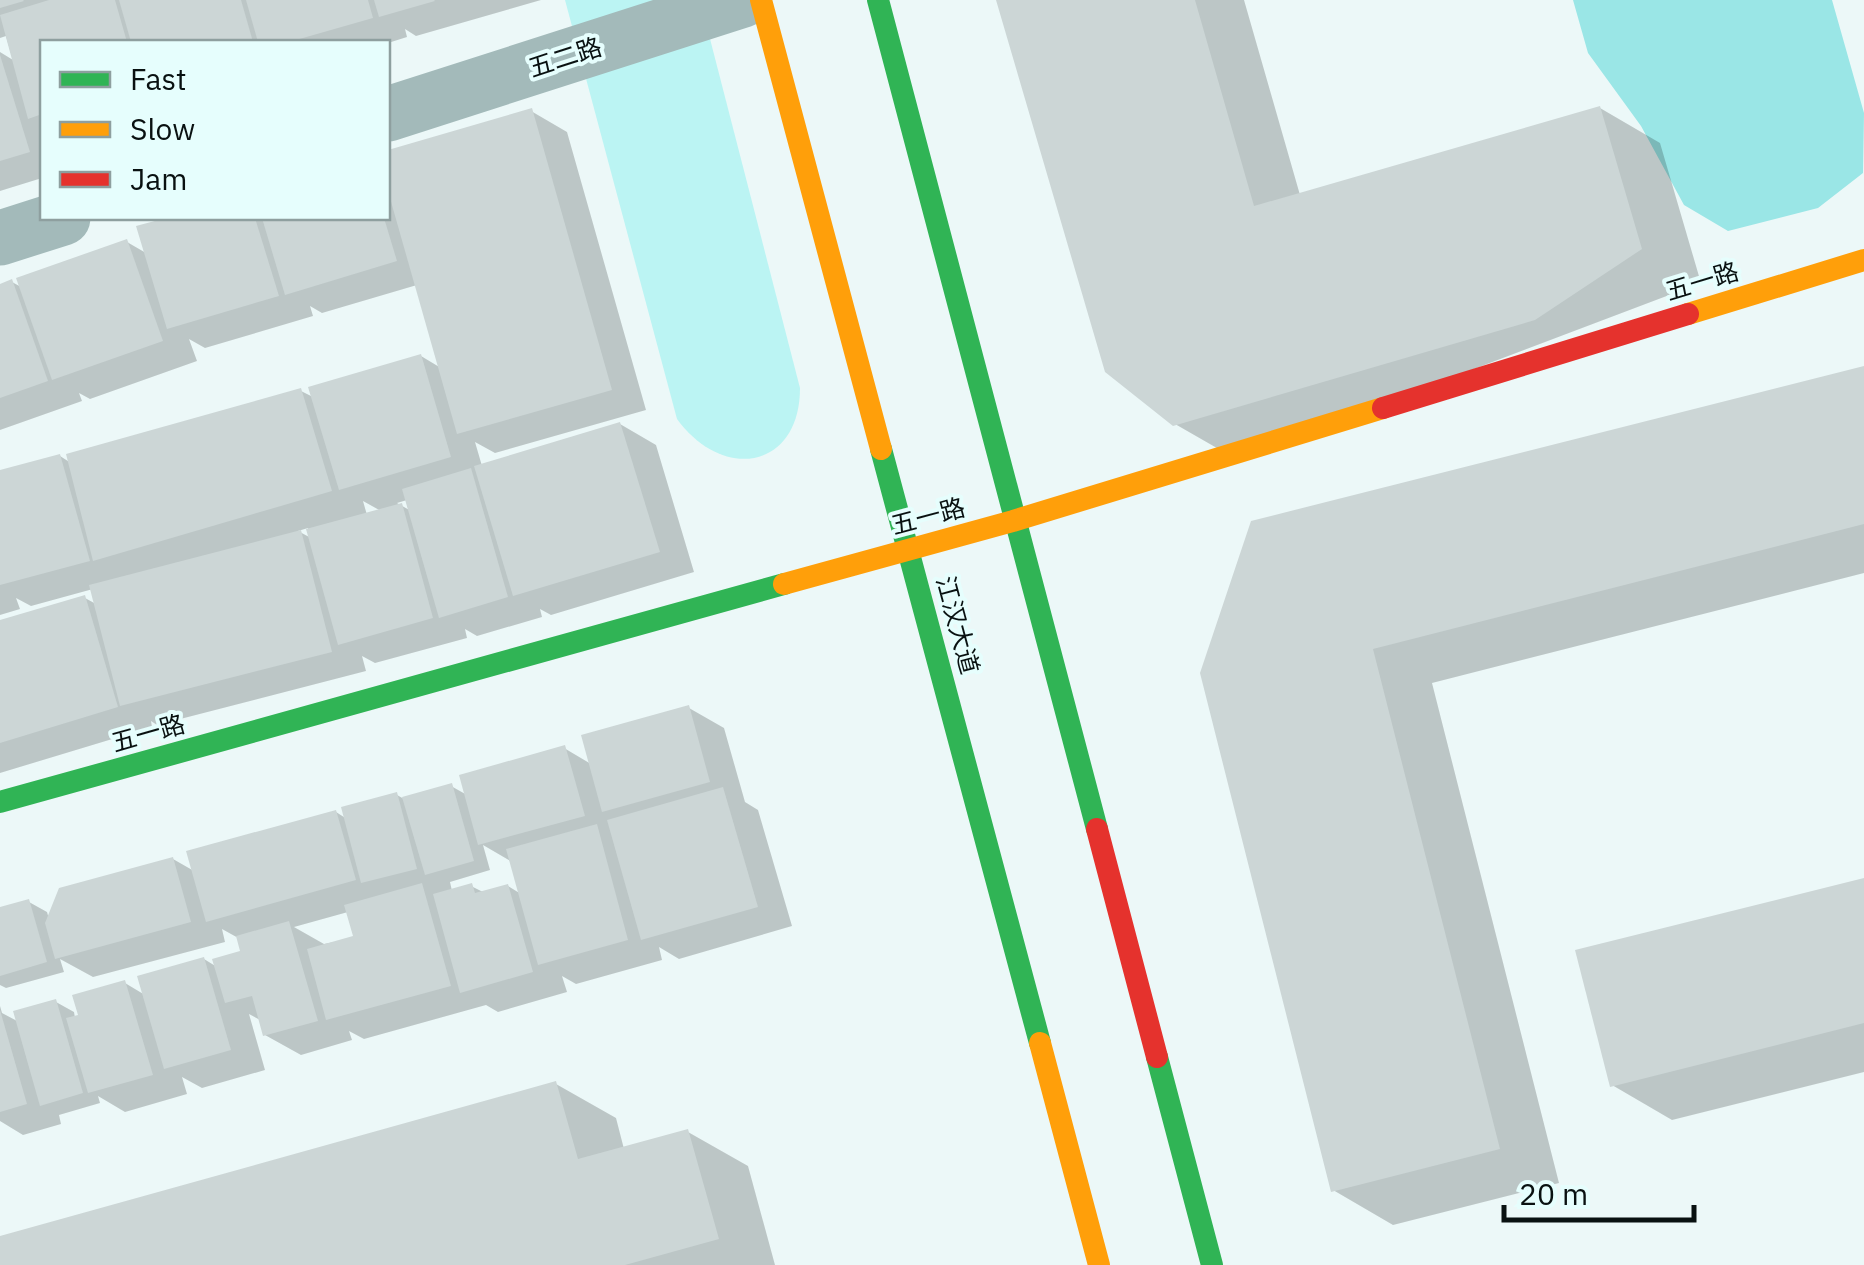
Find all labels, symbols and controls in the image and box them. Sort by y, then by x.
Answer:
street label: 五二路 [524,29,606,84]
legend [40,40,390,220]
text: Fast [130,59,187,98]
text: Slow [130,109,195,148]
text: Jam [130,159,188,198]
street label: 五一路 [1661,254,1743,307]
street label: 五一路 [887,490,968,541]
street label: 江汉大道 [930,572,987,677]
street label: 五一路 [107,706,188,759]
scale bar [1504,1160,1694,1222]
text: 20 m [1519,1174,1588,1213]

